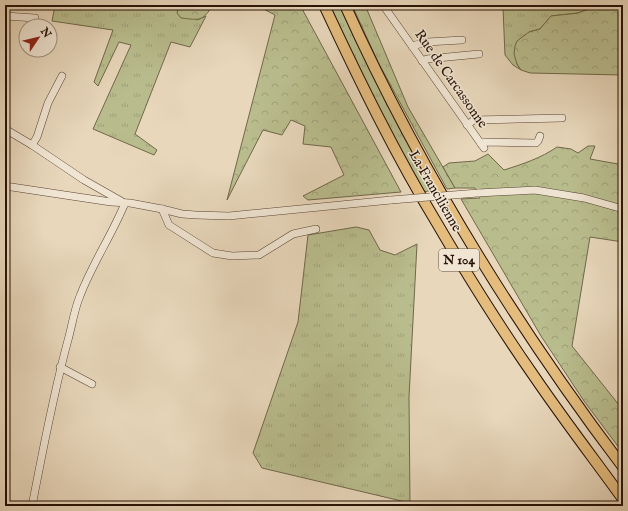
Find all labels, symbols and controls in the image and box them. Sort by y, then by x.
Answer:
north arrow [18,18,58,58]
text: N [36,24,54,41]
street label: Rue de Carcassonne [410,26,492,132]
street label: La Francilienne [404,147,466,236]
road number: N 104 [439,249,479,271]

